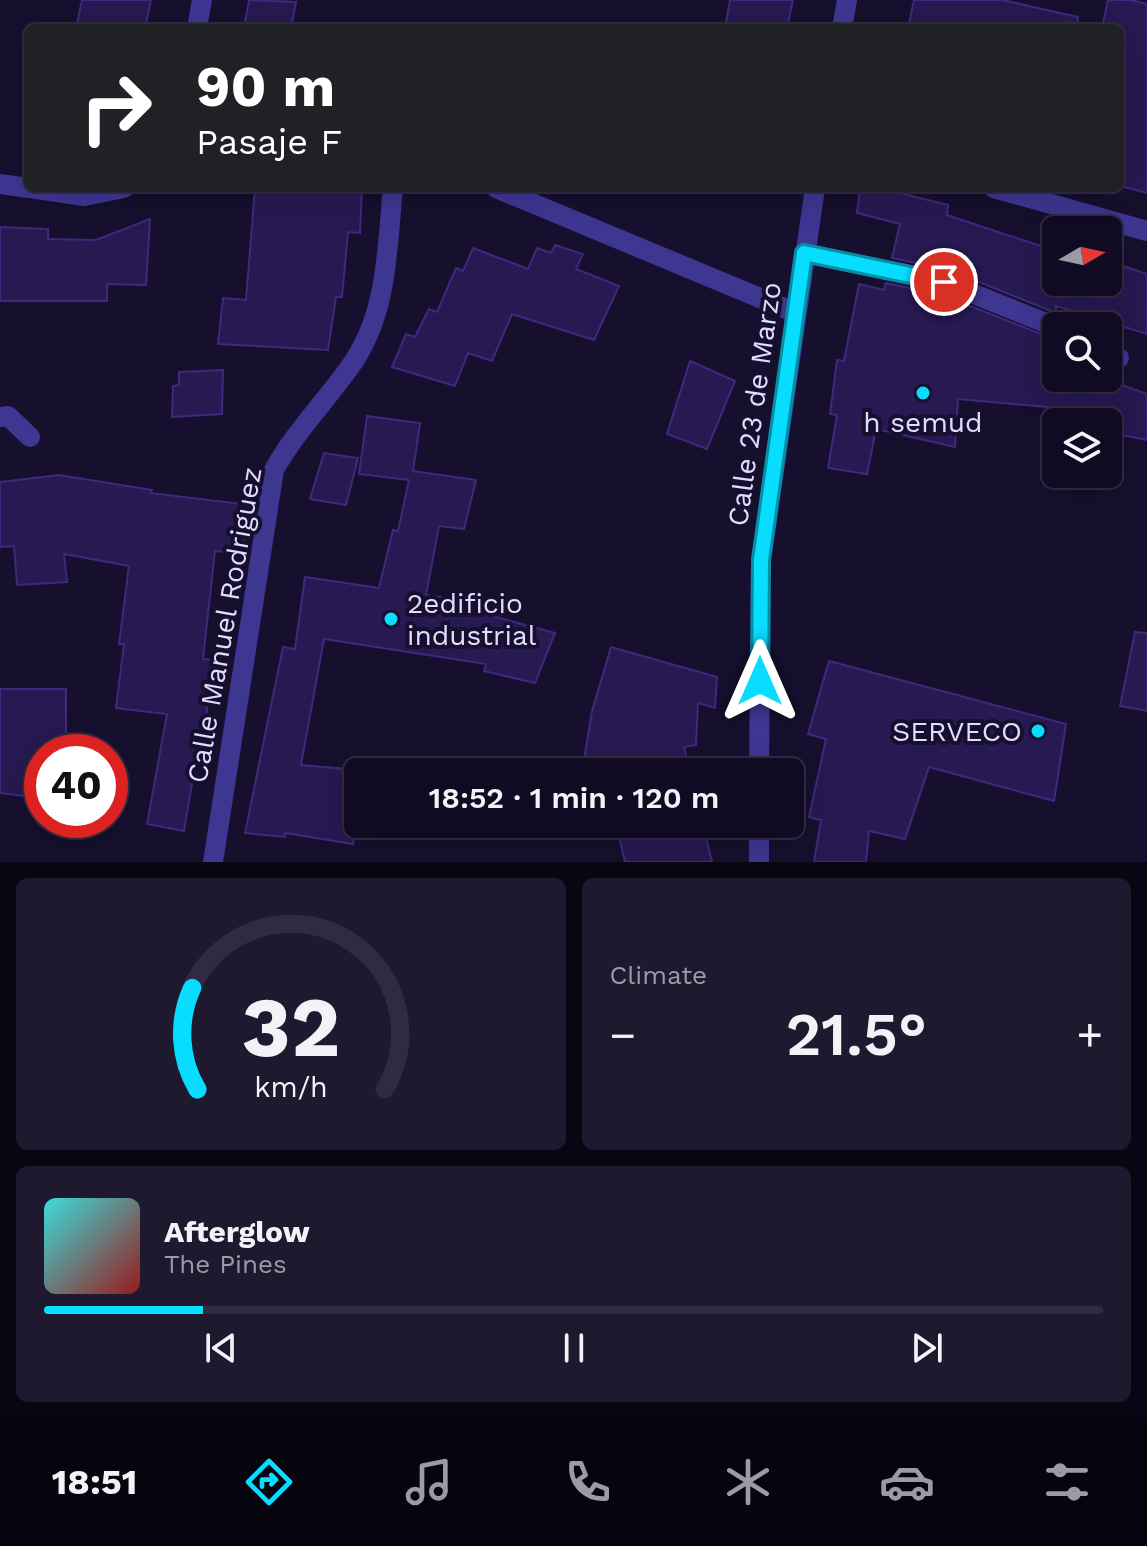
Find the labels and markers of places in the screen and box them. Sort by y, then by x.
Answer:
pin [910,248,978,316]
marker: h semud [914,384,932,402]
place label: h semud [863,406,983,439]
place label: 2edificio industrial [407,587,537,652]
marker: 2edificio industrial [382,610,400,628]
place label: SERVECO [892,715,1022,748]
marker: SERVECO [1029,722,1047,740]

